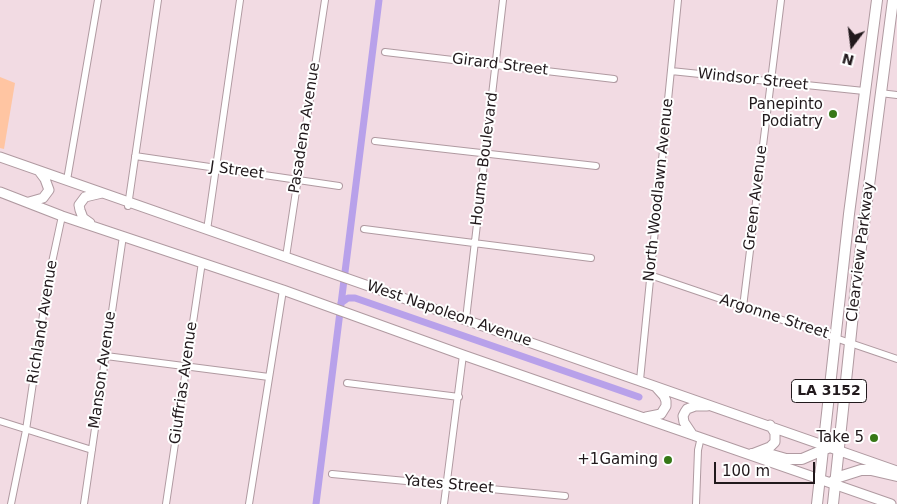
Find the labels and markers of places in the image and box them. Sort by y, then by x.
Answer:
place label: Panepinto Podiatry [748,96,823,131]
marker: Panepinto Podiatry [827,108,839,120]
place label: Take 5 [816,429,864,447]
marker: Take 5 [868,432,880,444]
place label: +1Gaming [577,451,658,469]
marker: +1Gaming [662,454,674,466]

